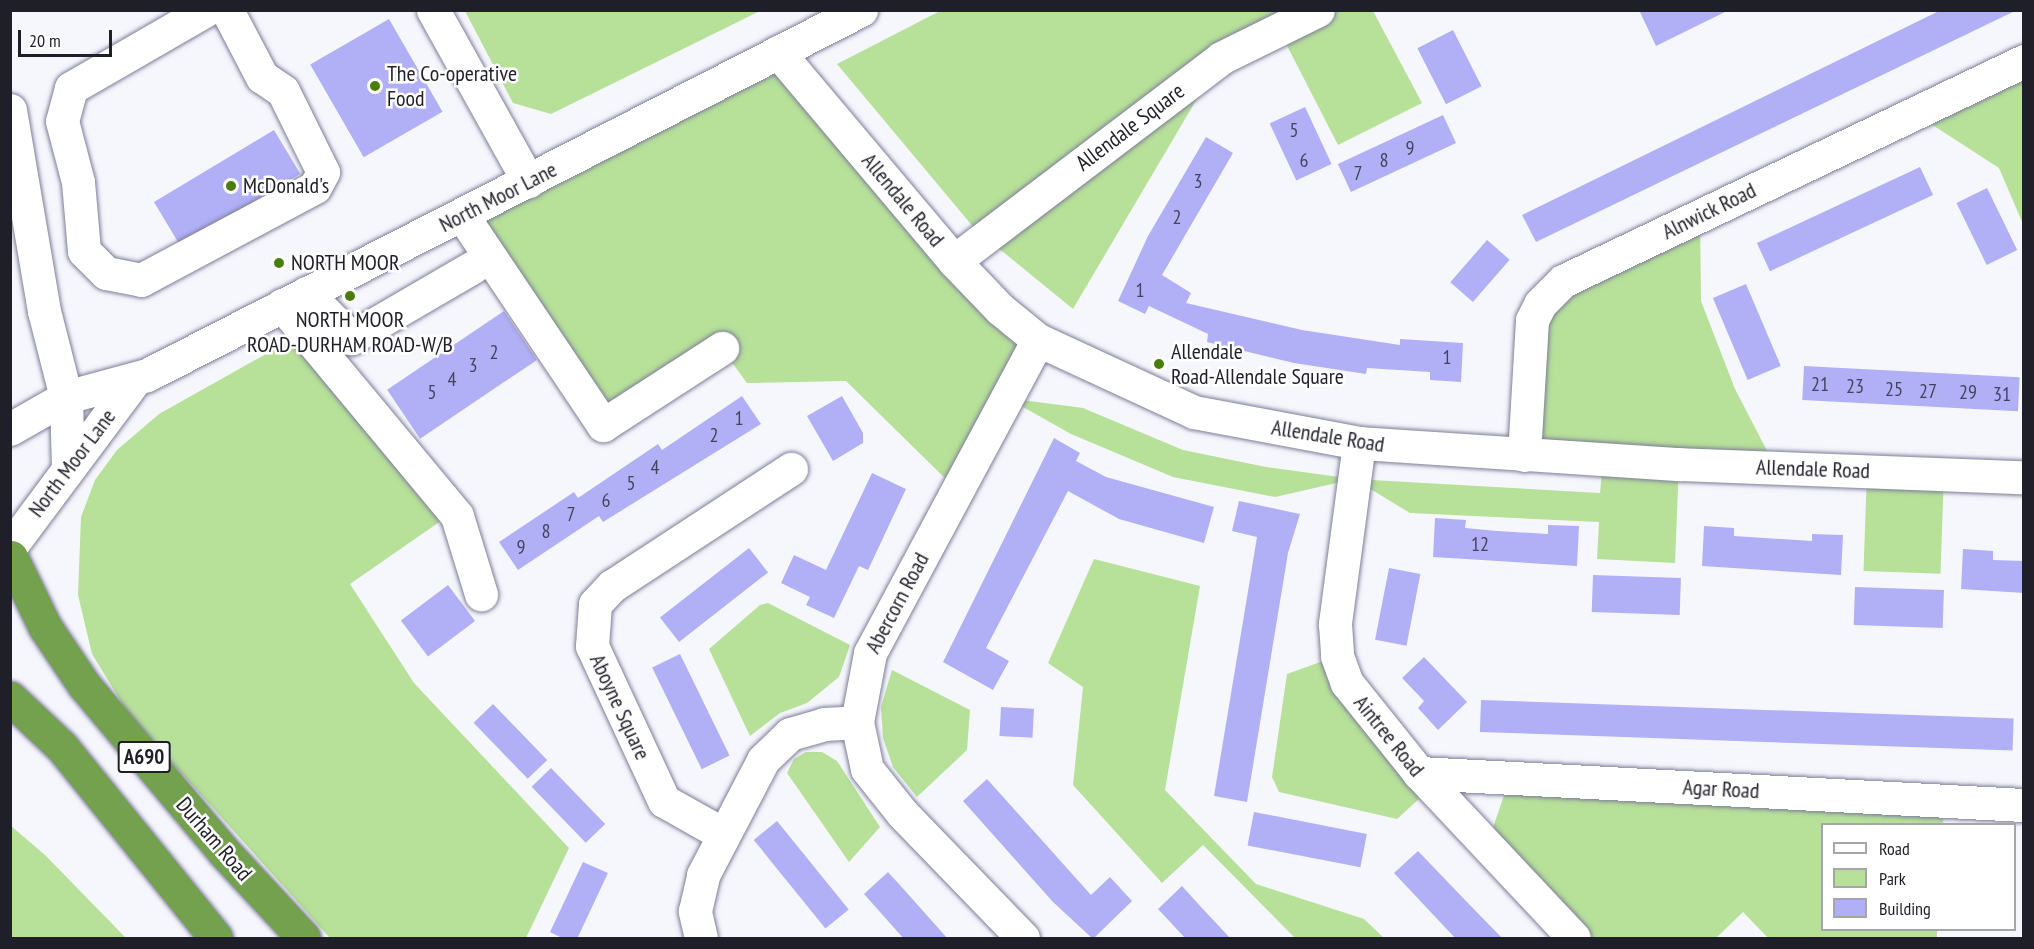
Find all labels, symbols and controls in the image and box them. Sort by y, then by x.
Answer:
scale bar [21,18,116,56]
text: 20 m [29,29,61,52]
place label: The Co-operative Food [387,60,517,112]
street label: Allendale Square [1071,78,1189,176]
marker: The Co-operative Food [368,79,382,93]
house number: 5 [1290,118,1298,142]
house number: 9 [1406,136,1414,160]
street label: Allendale Road [856,148,950,252]
house number: 6 [1300,148,1308,172]
house number: 8 [1380,148,1388,172]
street label: North Moor Lane [435,156,561,238]
house number: 7 [1354,161,1362,185]
house number: 3 [1194,169,1202,193]
place label: McDonald's [243,173,329,199]
street label: Alnwick Road [1658,177,1760,245]
marker: McDonald's [224,179,238,193]
house number: 2 [1173,205,1181,229]
place label: NORTH MOOR [291,250,399,276]
marker: NORTH MOOR [272,256,286,270]
house number: 1 [1136,278,1144,302]
marker: NORTH MOOR ROAD-DURHAM ROAD-W/B [343,289,357,303]
place label: NORTH MOOR ROAD-DURHAM ROAD-W/B [247,306,453,358]
place label: Allendale Road-Allendale Square [1171,338,1344,390]
house number: 2 [490,340,498,364]
house number: 1 [1443,345,1451,369]
house number: 3 [469,353,477,377]
marker: Allendale Road-Allendale Square [1152,357,1166,371]
house number: 4 [448,367,456,391]
house number: 21 [1811,372,1829,396]
house number: 23 [1846,374,1864,398]
house number: 25 [1885,377,1903,401]
house number: 27 [1919,379,1937,403]
house number: 5 [428,380,436,404]
house number: 29 [1959,380,1977,404]
house number: 31 [1993,382,2011,406]
street label: North Moor Lane [23,404,121,522]
house number: 1 [735,406,743,430]
street label: Allendale Road [1270,414,1386,458]
house number: 2 [710,423,718,447]
street label: Allendale Road [1756,454,1870,484]
house number: 4 [651,455,659,479]
house number: 5 [627,471,635,495]
house number: 6 [602,488,610,512]
house number: 7 [567,502,575,526]
house number: 8 [542,519,550,543]
house number: 12 [1471,532,1489,556]
house number: 9 [517,535,525,559]
street label: Abercorn Road [860,548,934,658]
street label: Aboyne Square [584,650,656,764]
street label: Aintree Road [1348,690,1430,782]
road number: A690 [117,739,171,775]
street label: Agar Road [1682,774,1760,804]
street label: Durham Road [171,792,257,886]
legend [1821,823,2016,931]
text: Road [1879,837,1910,860]
text: Park [1879,867,1906,890]
text: Building [1879,897,1931,920]

